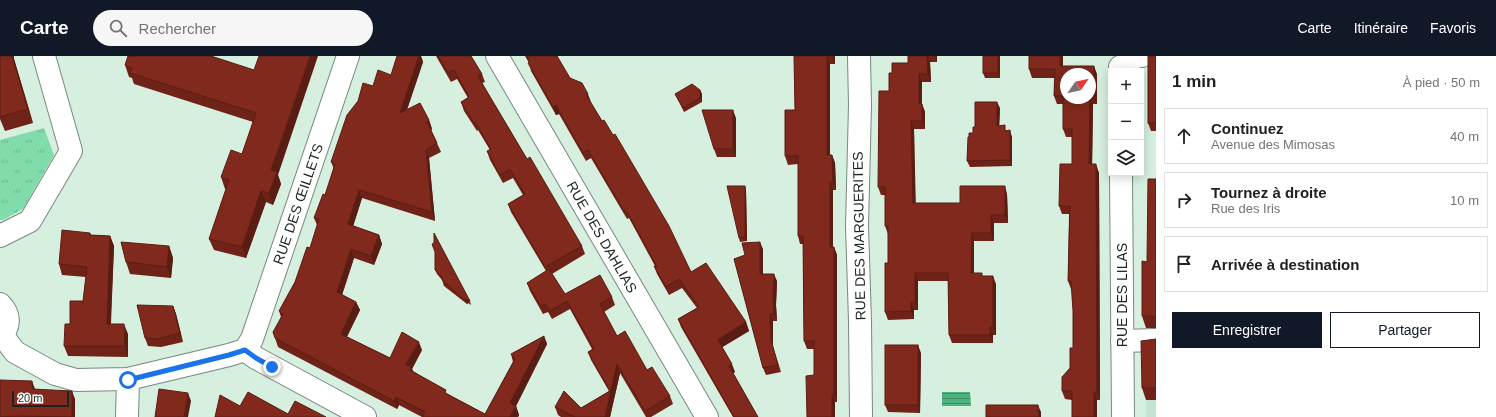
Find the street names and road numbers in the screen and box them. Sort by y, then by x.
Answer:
street label: RUE DES ŒILLETS [270,141,326,267]
street label: RUE DES MARGUERITES [850,151,868,321]
street label: RUE DES DAHLIAS [564,178,640,296]
street label: RUE DES LILAS [1114,243,1130,347]

